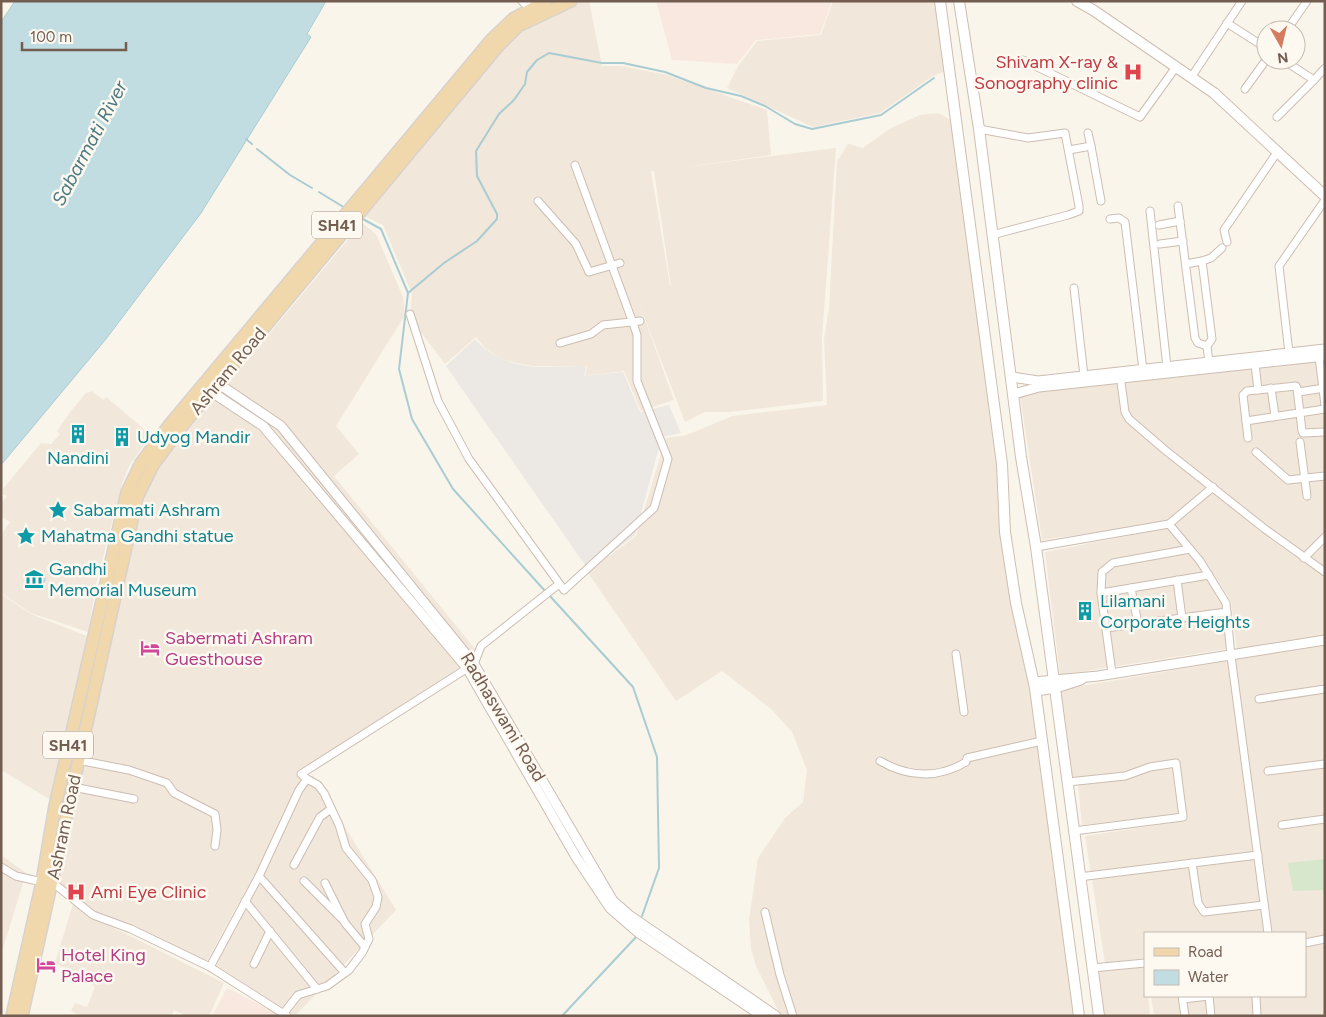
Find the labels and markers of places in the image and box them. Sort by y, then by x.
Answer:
place label: Shivam X-ray & Sonography clinic [974,51,1118,94]
hospital icon: Shivam X-ray & Sonography clinic [1122,61,1144,83]
building icon: Nandini [67,423,89,445]
building icon: Udyog Mandir [111,426,133,448]
place label: Udyog Mandir [137,426,250,448]
place label: Nandini [47,447,109,469]
place icon: Sabarmati Ashram [47,499,69,521]
place label: Sabarmati Ashram [73,499,220,521]
place icon: Mahatma Gandhi statue [15,525,37,547]
place label: Mahatma Gandhi statue [41,525,234,547]
place label: Gandhi Memorial Museum [49,558,197,601]
museum icon: Gandhi Memorial Museum [23,568,45,590]
place label: Lilamani Corporate Heights [1100,590,1250,633]
building icon: Lilamani Corporate Heights [1074,600,1096,622]
place label: Sabermati Ashram Guesthouse [165,627,313,670]
hotel icon: Sabermati Ashram Guesthouse [139,637,161,659]
hospital icon: Ami Eye Clinic [65,881,87,903]
place label: Ami Eye Clinic [91,881,207,903]
place label: Hotel King Palace [61,944,146,987]
hotel icon: Hotel King Palace [35,954,57,976]

